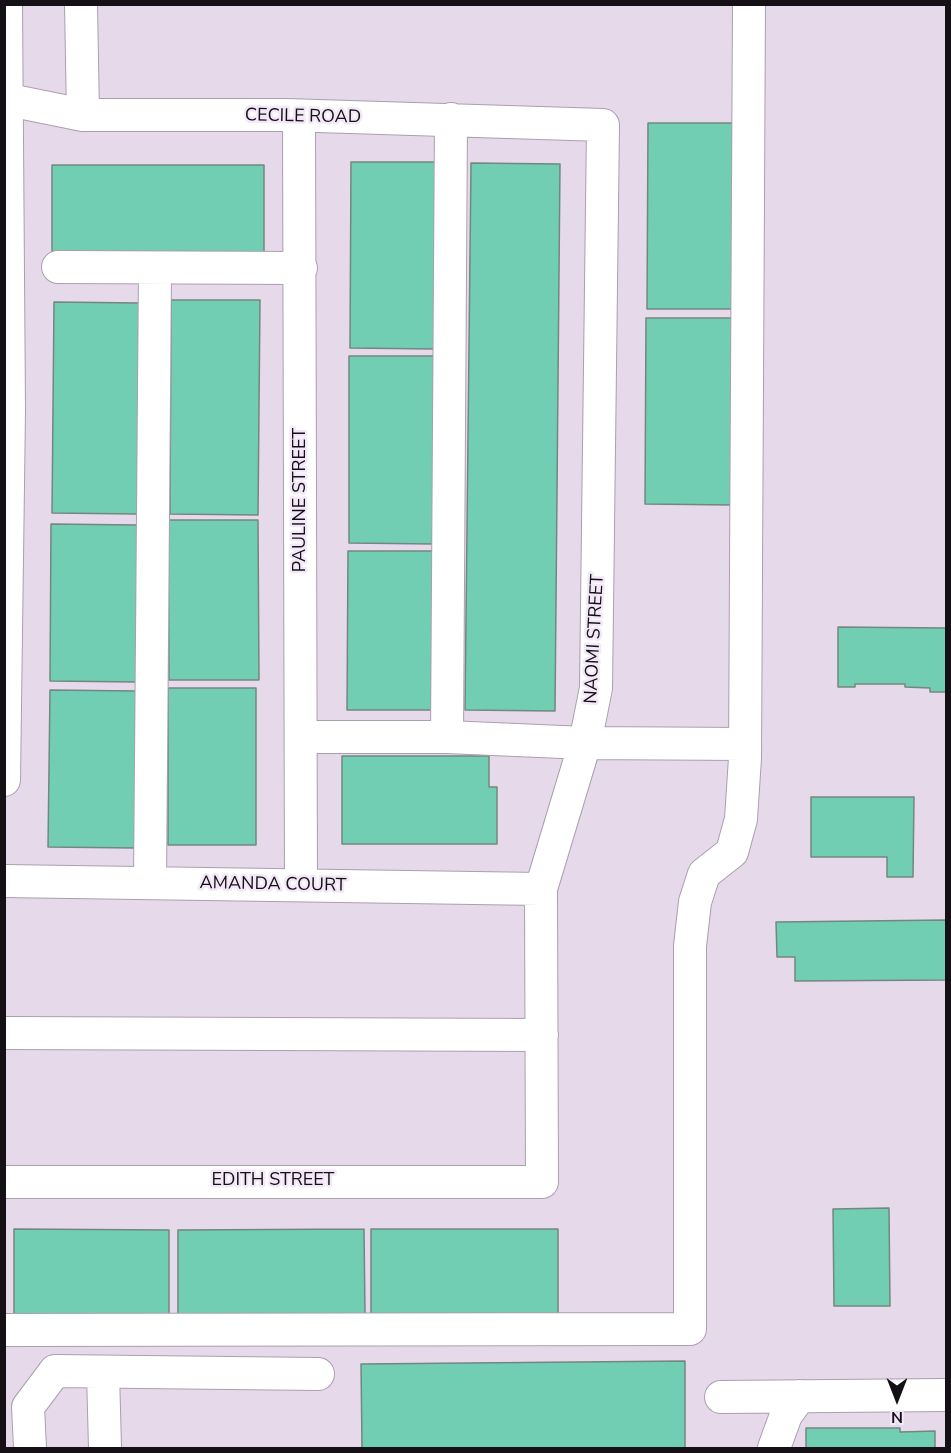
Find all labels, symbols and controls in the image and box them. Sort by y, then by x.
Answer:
street label: CECILE ROAD [245,105,361,129]
street label: PAULINE STREET [290,428,312,572]
street label: NAOMI STREET [581,574,609,704]
street label: AMANDA COURT [199,873,347,897]
street label: EDITH STREET [212,1170,334,1192]
north arrow [867,1369,927,1429]
text: N [891,1406,903,1428]

